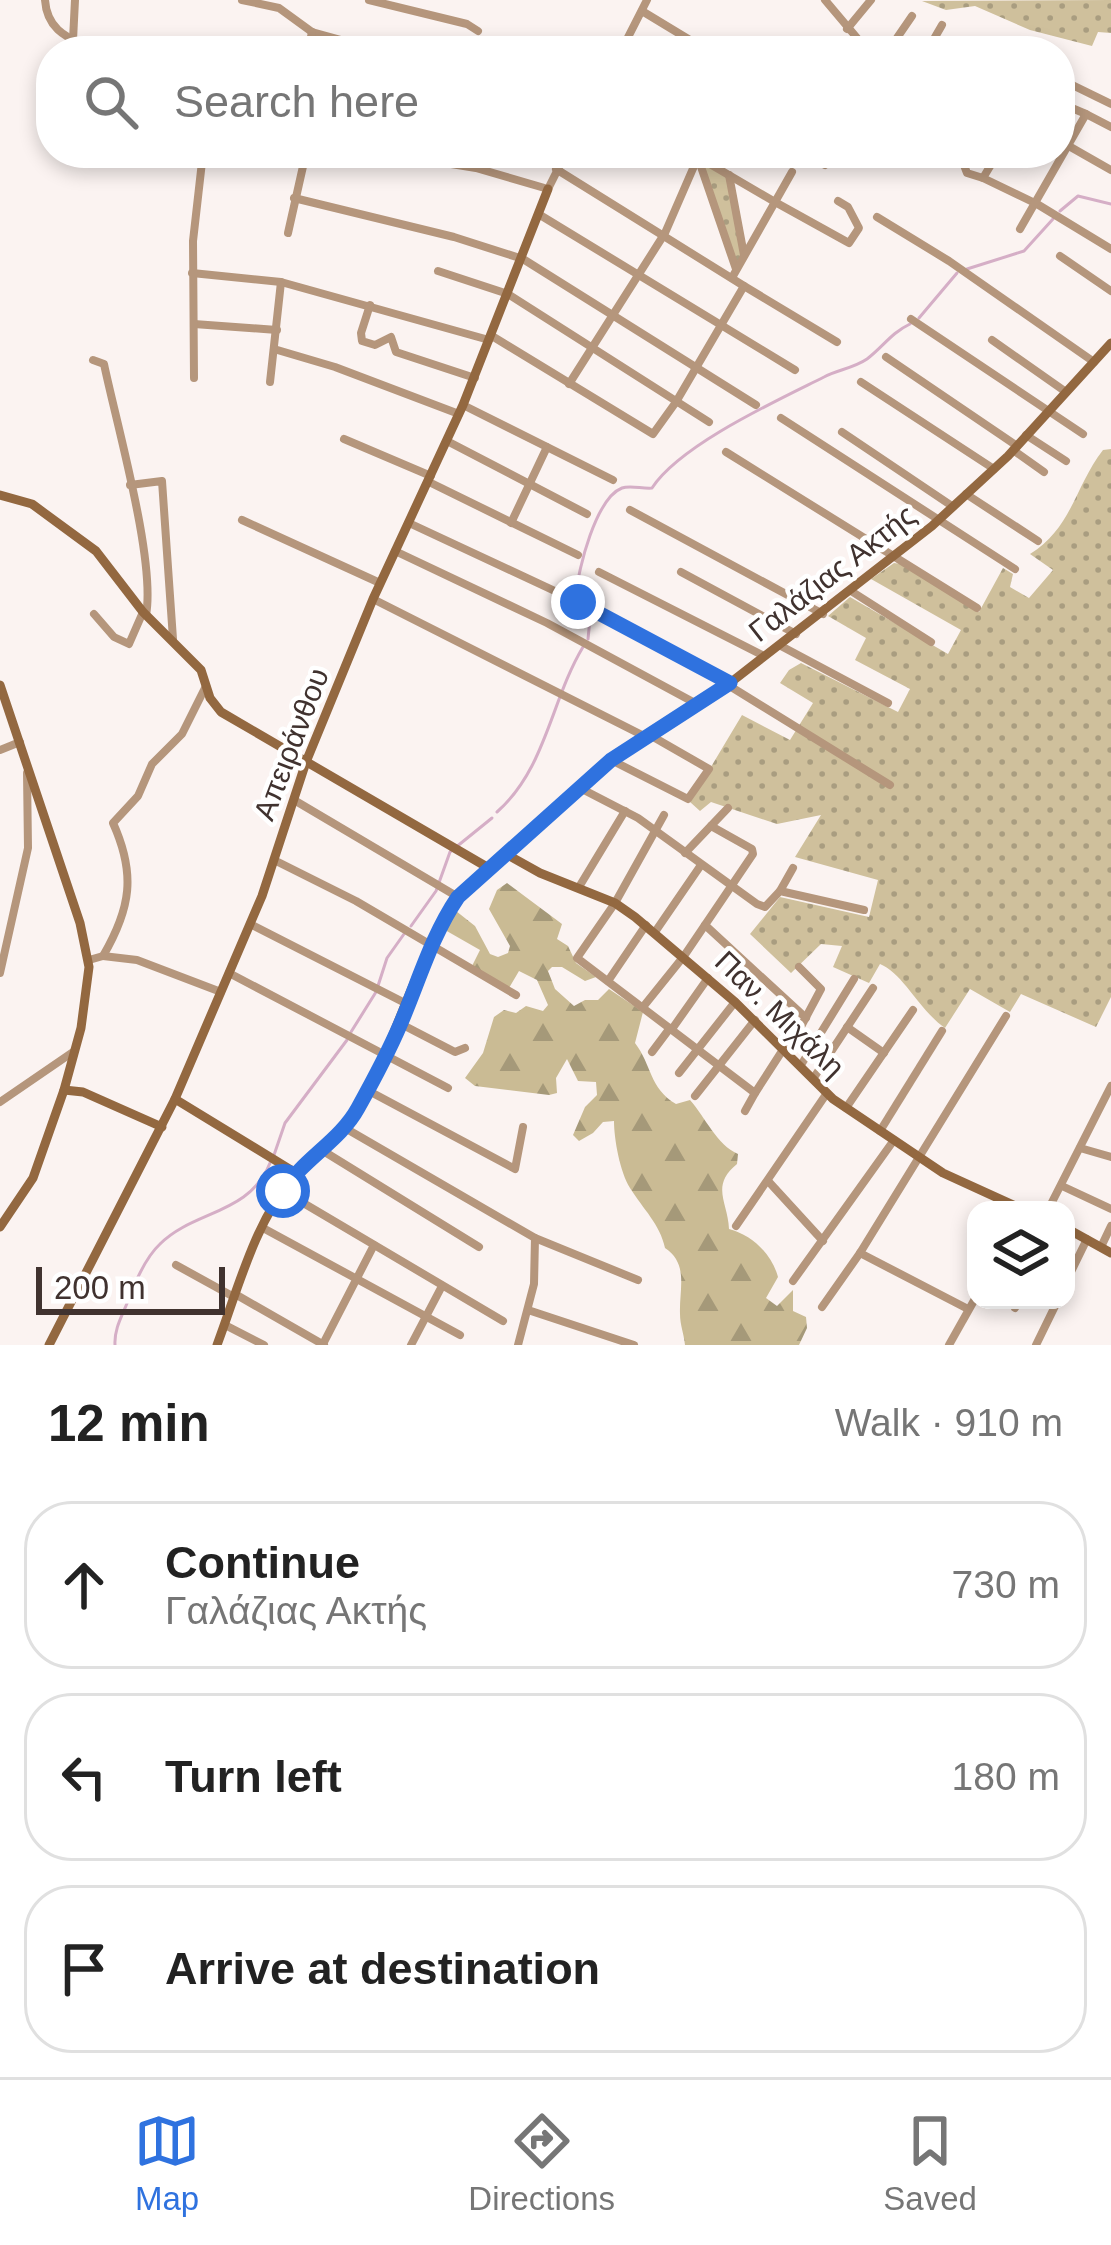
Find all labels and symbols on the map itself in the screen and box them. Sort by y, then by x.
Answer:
street label: Γαλάζιας Ακτής [742,498,922,648]
route end [551,575,605,629]
street label: Απειράνθου [247,663,335,825]
street label: Παν. Μιχάλη [709,944,851,1084]
route start [256,1164,310,1218]
scale bar [36,1261,225,1314]

